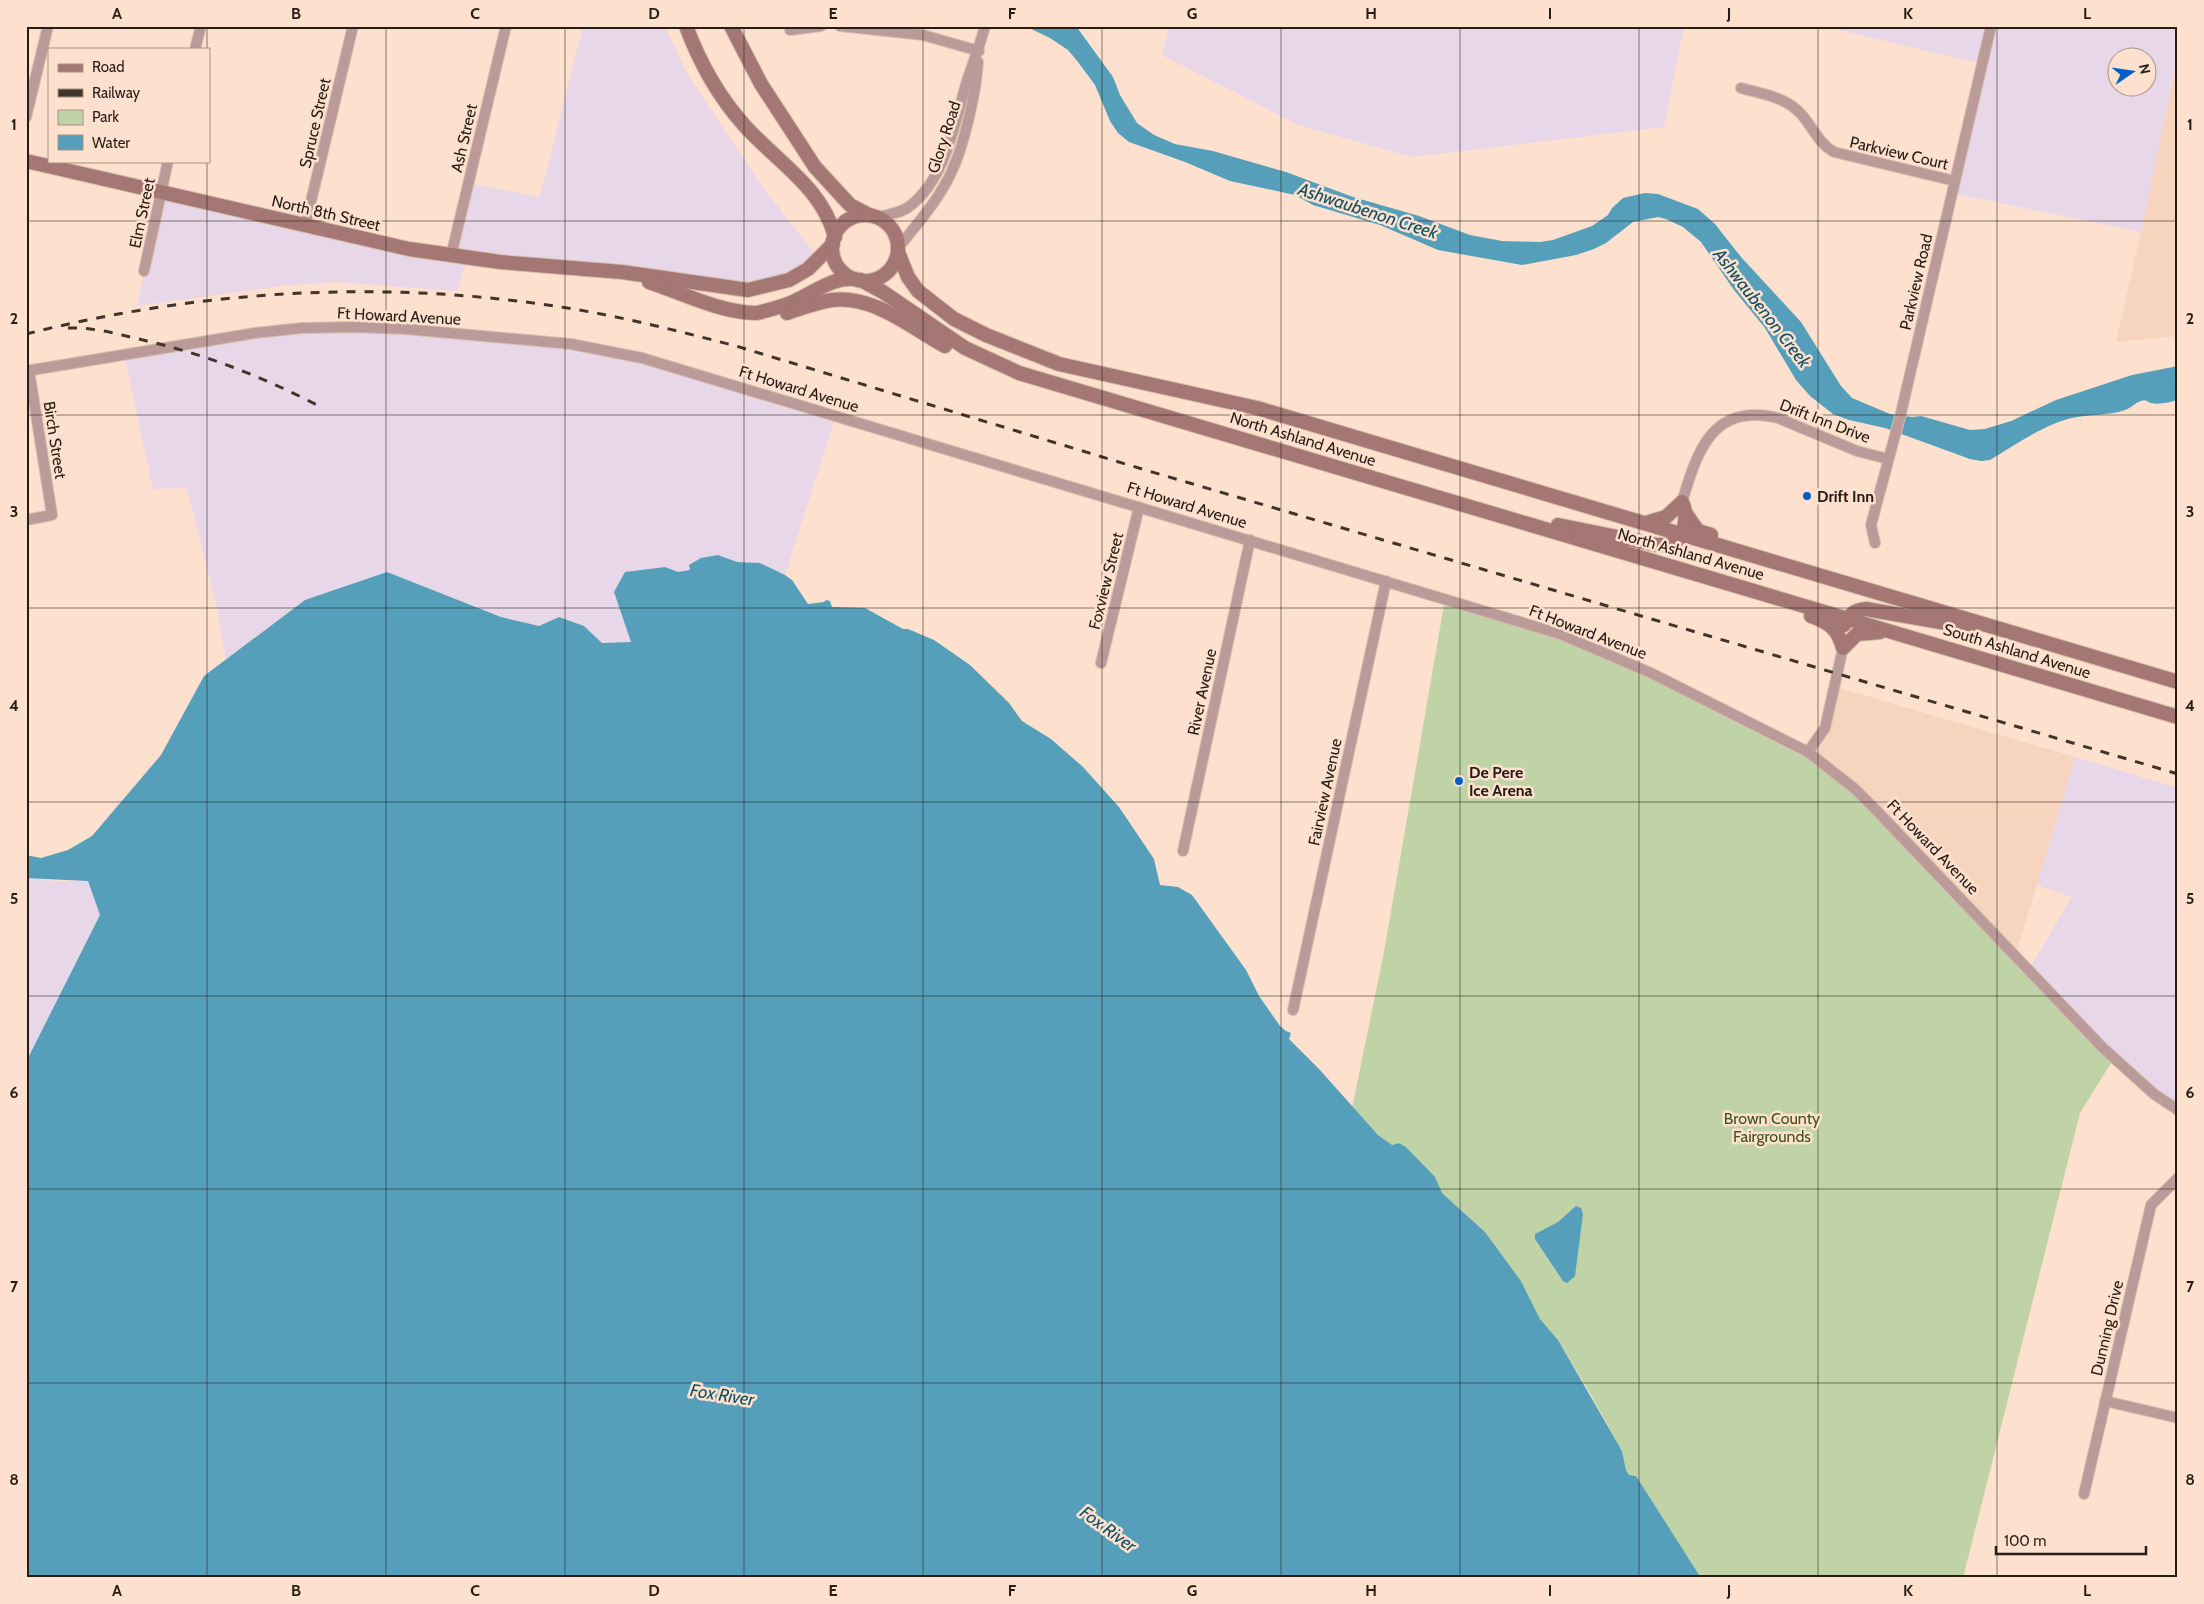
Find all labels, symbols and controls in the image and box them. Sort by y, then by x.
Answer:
text: A [112,4,122,23]
text: B [291,4,301,23]
text: C [470,4,480,23]
text: D [648,4,660,23]
text: E [828,4,838,23]
text: F [1008,4,1017,23]
text: G [1187,4,1197,23]
text: H [1365,4,1377,23]
text: I [1548,4,1552,23]
text: J [1726,4,1731,23]
text: K [1903,4,1913,23]
text: L [2083,4,2091,23]
legend [48,48,210,162]
north arrow [2106,48,2156,98]
text: Road [92,58,125,76]
text: N [2135,62,2155,76]
street label: Spruce Street [295,76,335,170]
text: Railway [92,84,141,102]
street label: Glory Road [923,99,965,175]
street label: Ash Street [447,101,481,174]
text: Park [92,108,119,126]
text: 1 [11,115,17,134]
text: 1 [2187,115,2193,134]
street label: Parkview Court [1848,132,1951,174]
text: Water [92,134,130,152]
street label: Elm Street [125,176,159,250]
water label: Ashwaubenon Creek [1295,178,1442,244]
street label: North 8th Street [270,191,383,235]
street label: Parkview Road [1896,232,1936,332]
water label: Ashwaubenon Creek [1708,243,1816,373]
street label: Ft Howard Avenue [336,303,462,329]
text: 2 [10,309,18,328]
text: 2 [2186,309,2194,328]
street label: Ft Howard Avenue [737,362,861,416]
street label: Drift Inn Drive [1777,395,1873,447]
street label: Birch Street [39,400,71,481]
street label: North Ashland Avenue [1228,408,1378,470]
street label: Ft Howard Avenue [1125,478,1249,532]
place label: Drift Inn [1817,487,1874,506]
marker: Drift Inn [1801,490,1813,502]
text: 3 [10,502,18,521]
text: 3 [2186,502,2194,521]
street label: North Ashland Avenue [1616,524,1766,584]
street label: Foxview Street [1085,530,1127,632]
street label: Ft Howard Avenue [1527,601,1649,663]
street label: South Ashland Avenue [1941,620,2093,682]
street label: River Avenue [1184,647,1220,737]
text: 4 [9,696,19,715]
text: 4 [2185,696,2195,715]
street label: Fairview Avenue [1304,737,1346,847]
place label: De Pere Ice Arena [1469,763,1533,800]
marker: De Pere Ice Arena [1453,775,1465,787]
street label: Ft Howard Avenue [1883,796,1983,898]
text: 5 [10,889,18,908]
text: 5 [2186,889,2194,908]
text: 6 [10,1083,19,1102]
text: 6 [2186,1083,2195,1102]
park label: Brown County Fairgrounds [1724,1109,1820,1146]
text: 7 [10,1277,19,1296]
text: 7 [2186,1277,2195,1296]
street label: Dunning Drive [2087,1278,2127,1378]
water label: Fox River [688,1379,757,1411]
text: 8 [9,1470,19,1489]
text: 8 [2185,1470,2195,1489]
water label: Fox River [1075,1501,1142,1558]
scale bar [1996,1524,2146,1556]
text: 100 m [2004,1532,2046,1550]
text: A [112,1581,122,1600]
text: B [291,1581,301,1600]
text: C [470,1581,480,1600]
text: D [648,1581,660,1600]
text: E [828,1581,838,1600]
text: F [1008,1581,1017,1600]
text: G [1187,1581,1197,1600]
text: H [1365,1581,1377,1600]
text: I [1548,1581,1552,1600]
text: J [1726,1581,1731,1600]
text: K [1903,1581,1913,1600]
text: L [2083,1581,2091,1600]

